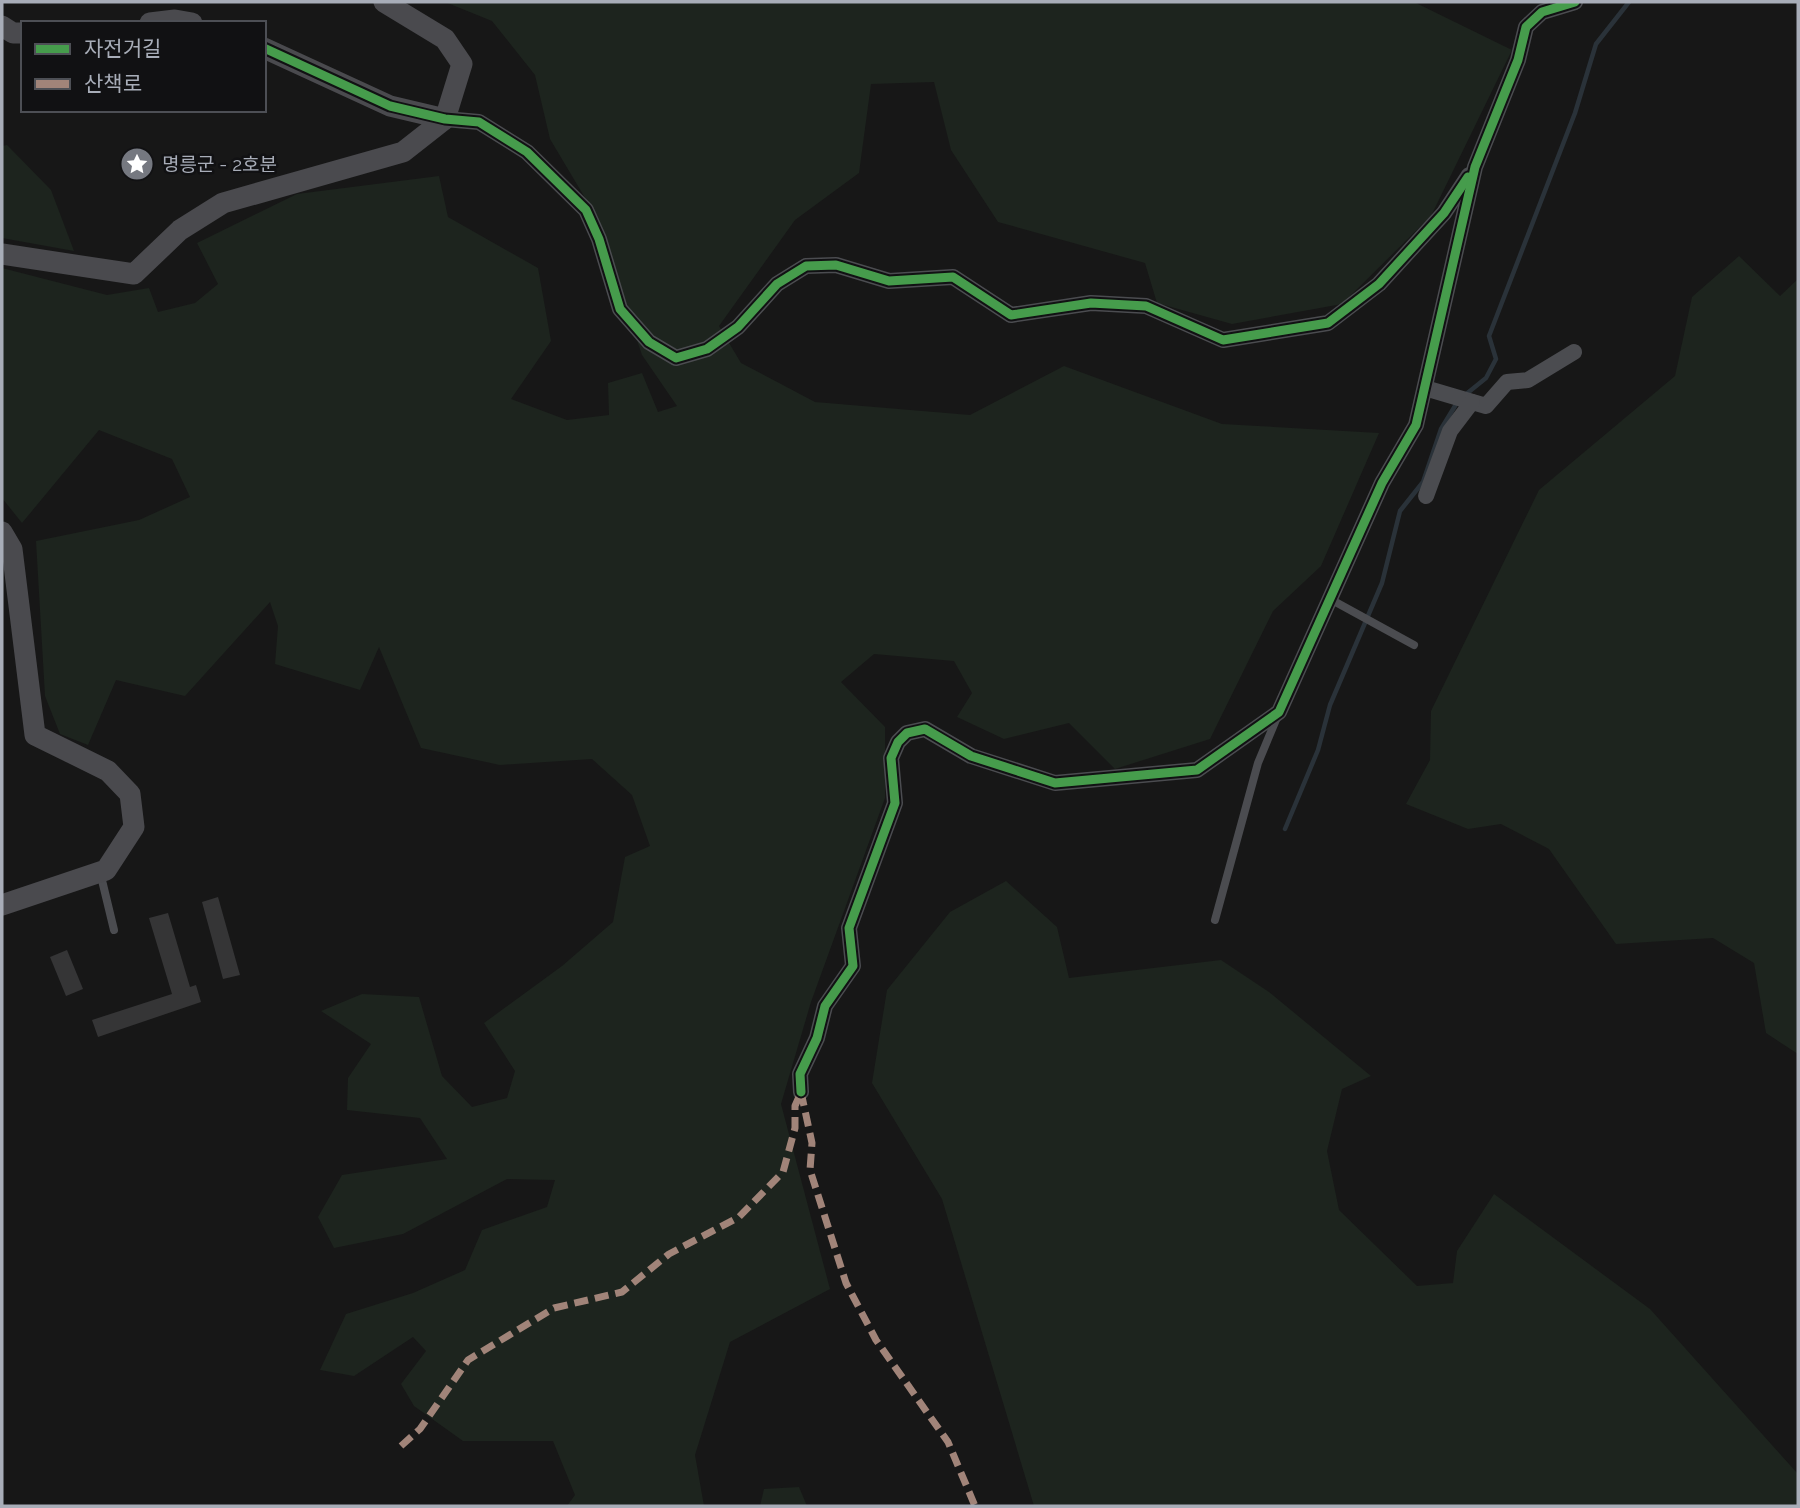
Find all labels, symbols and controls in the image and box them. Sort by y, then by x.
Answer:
legend [21,21,266,112]
text: 자전거길 [84,36,161,61]
text: 산책로 [84,71,142,96]
place icon: 명릉군 - 2호분 [118,145,156,183]
place label: 명릉군 - 2호분 [162,153,277,175]

